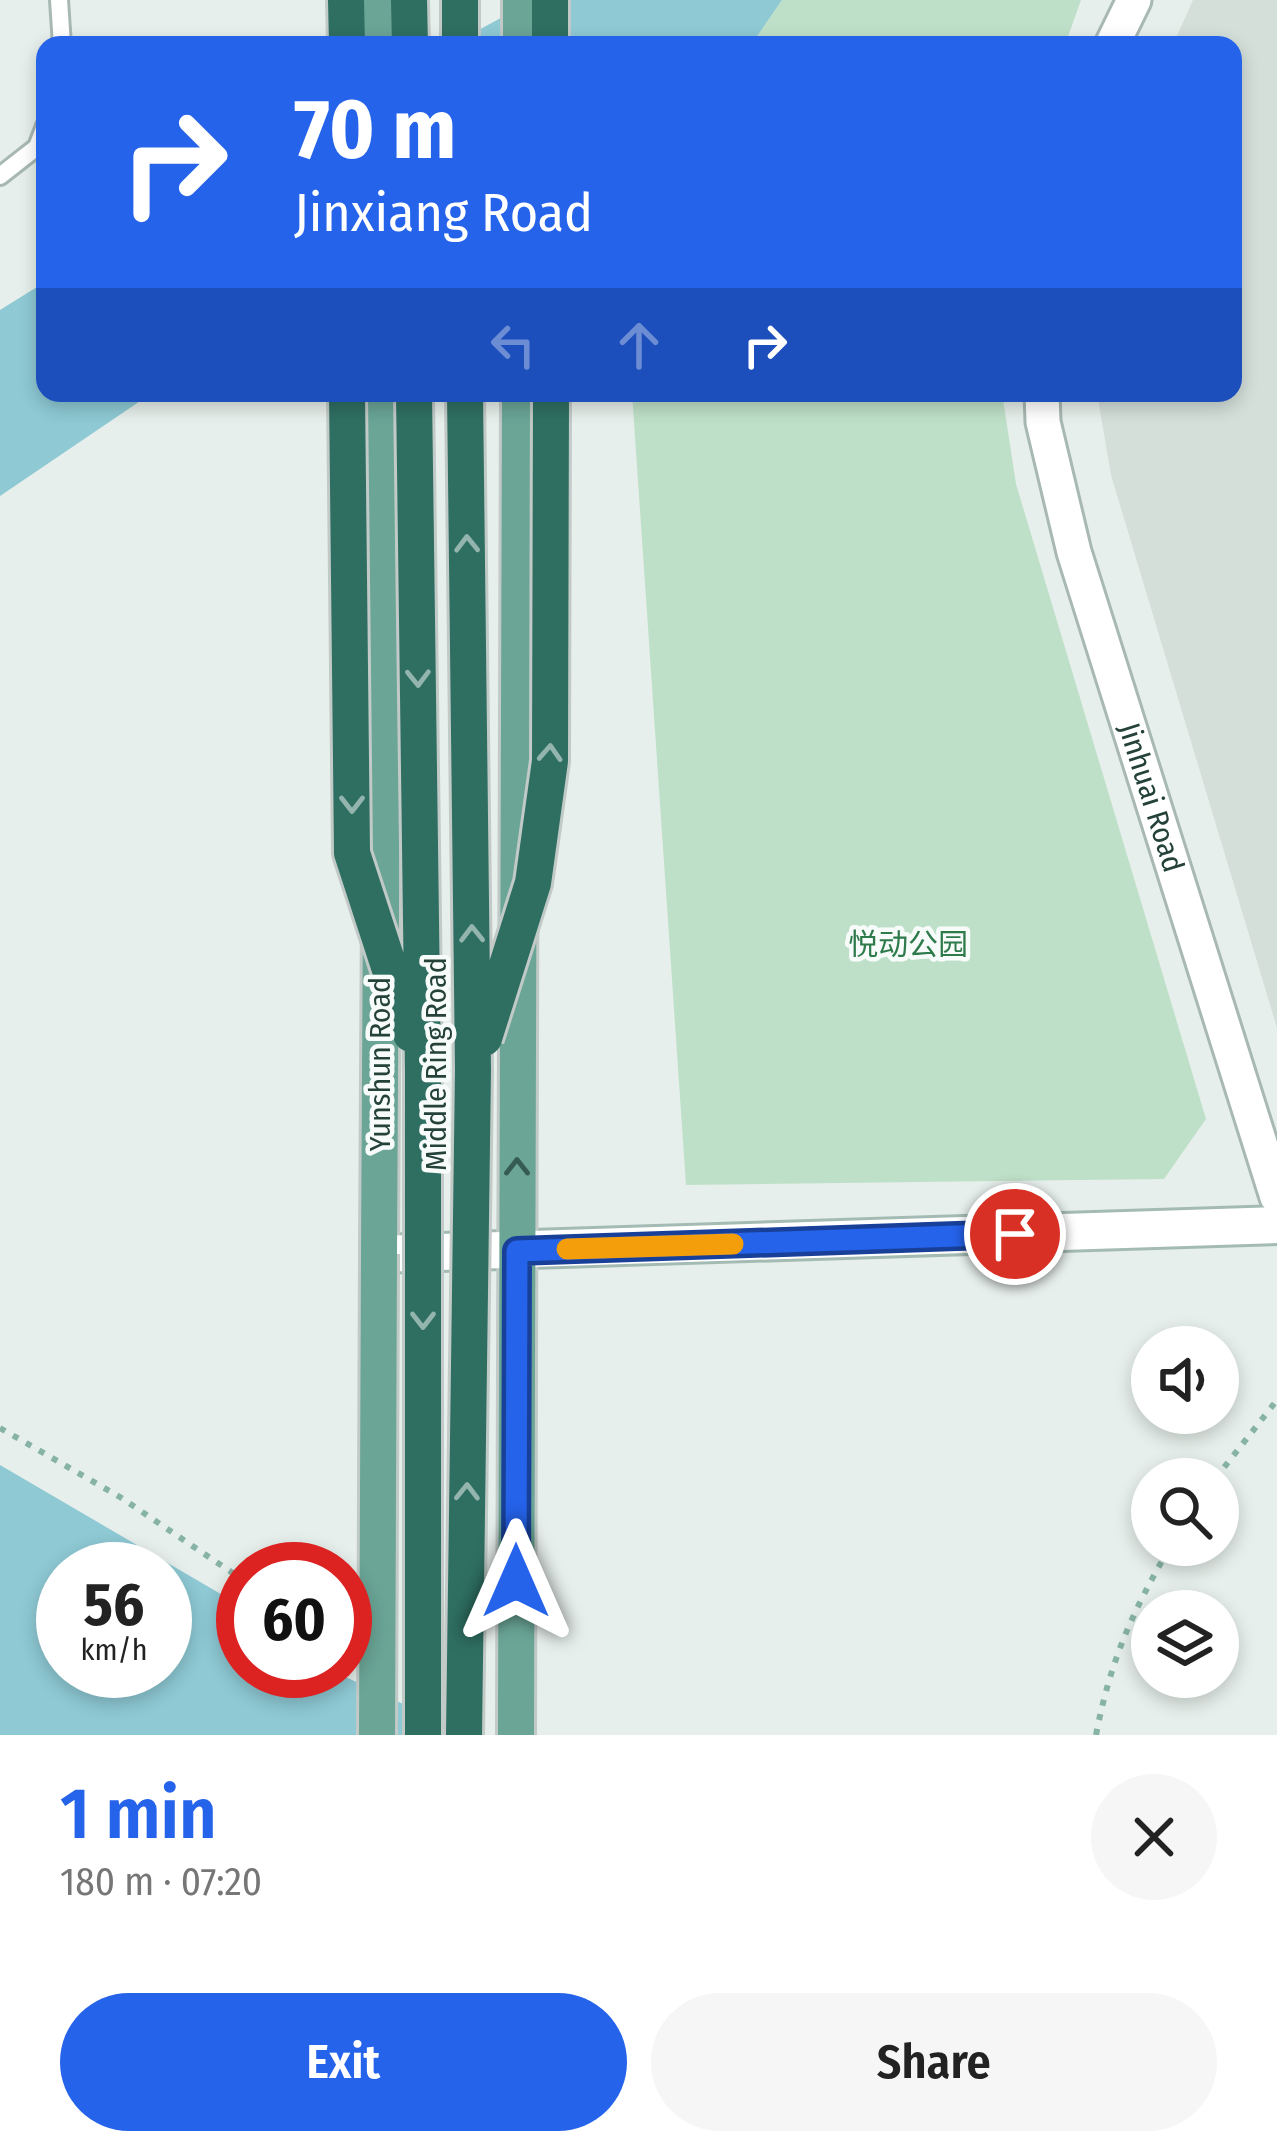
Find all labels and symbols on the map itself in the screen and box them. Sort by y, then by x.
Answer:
one-way arrow [454,534,480,552]
one-way arrow [405,670,431,688]
street label: Jinhuai Road [1111,718,1192,877]
one-way arrow [536,744,562,763]
one-way arrow [339,796,365,814]
one-way arrow [459,924,485,943]
park label: 悦动公园 [848,927,968,963]
street label: Middle Ring Road [418,957,454,1171]
street label: Yunshun Road [362,977,398,1151]
one-way arrow [504,1157,530,1175]
pin [964,1183,1066,1285]
one-way arrow [410,1312,436,1330]
one-way arrow [454,1482,480,1501]
position arrow [453,1518,579,1644]
speed limit sign: 60 [216,1542,372,1698]

